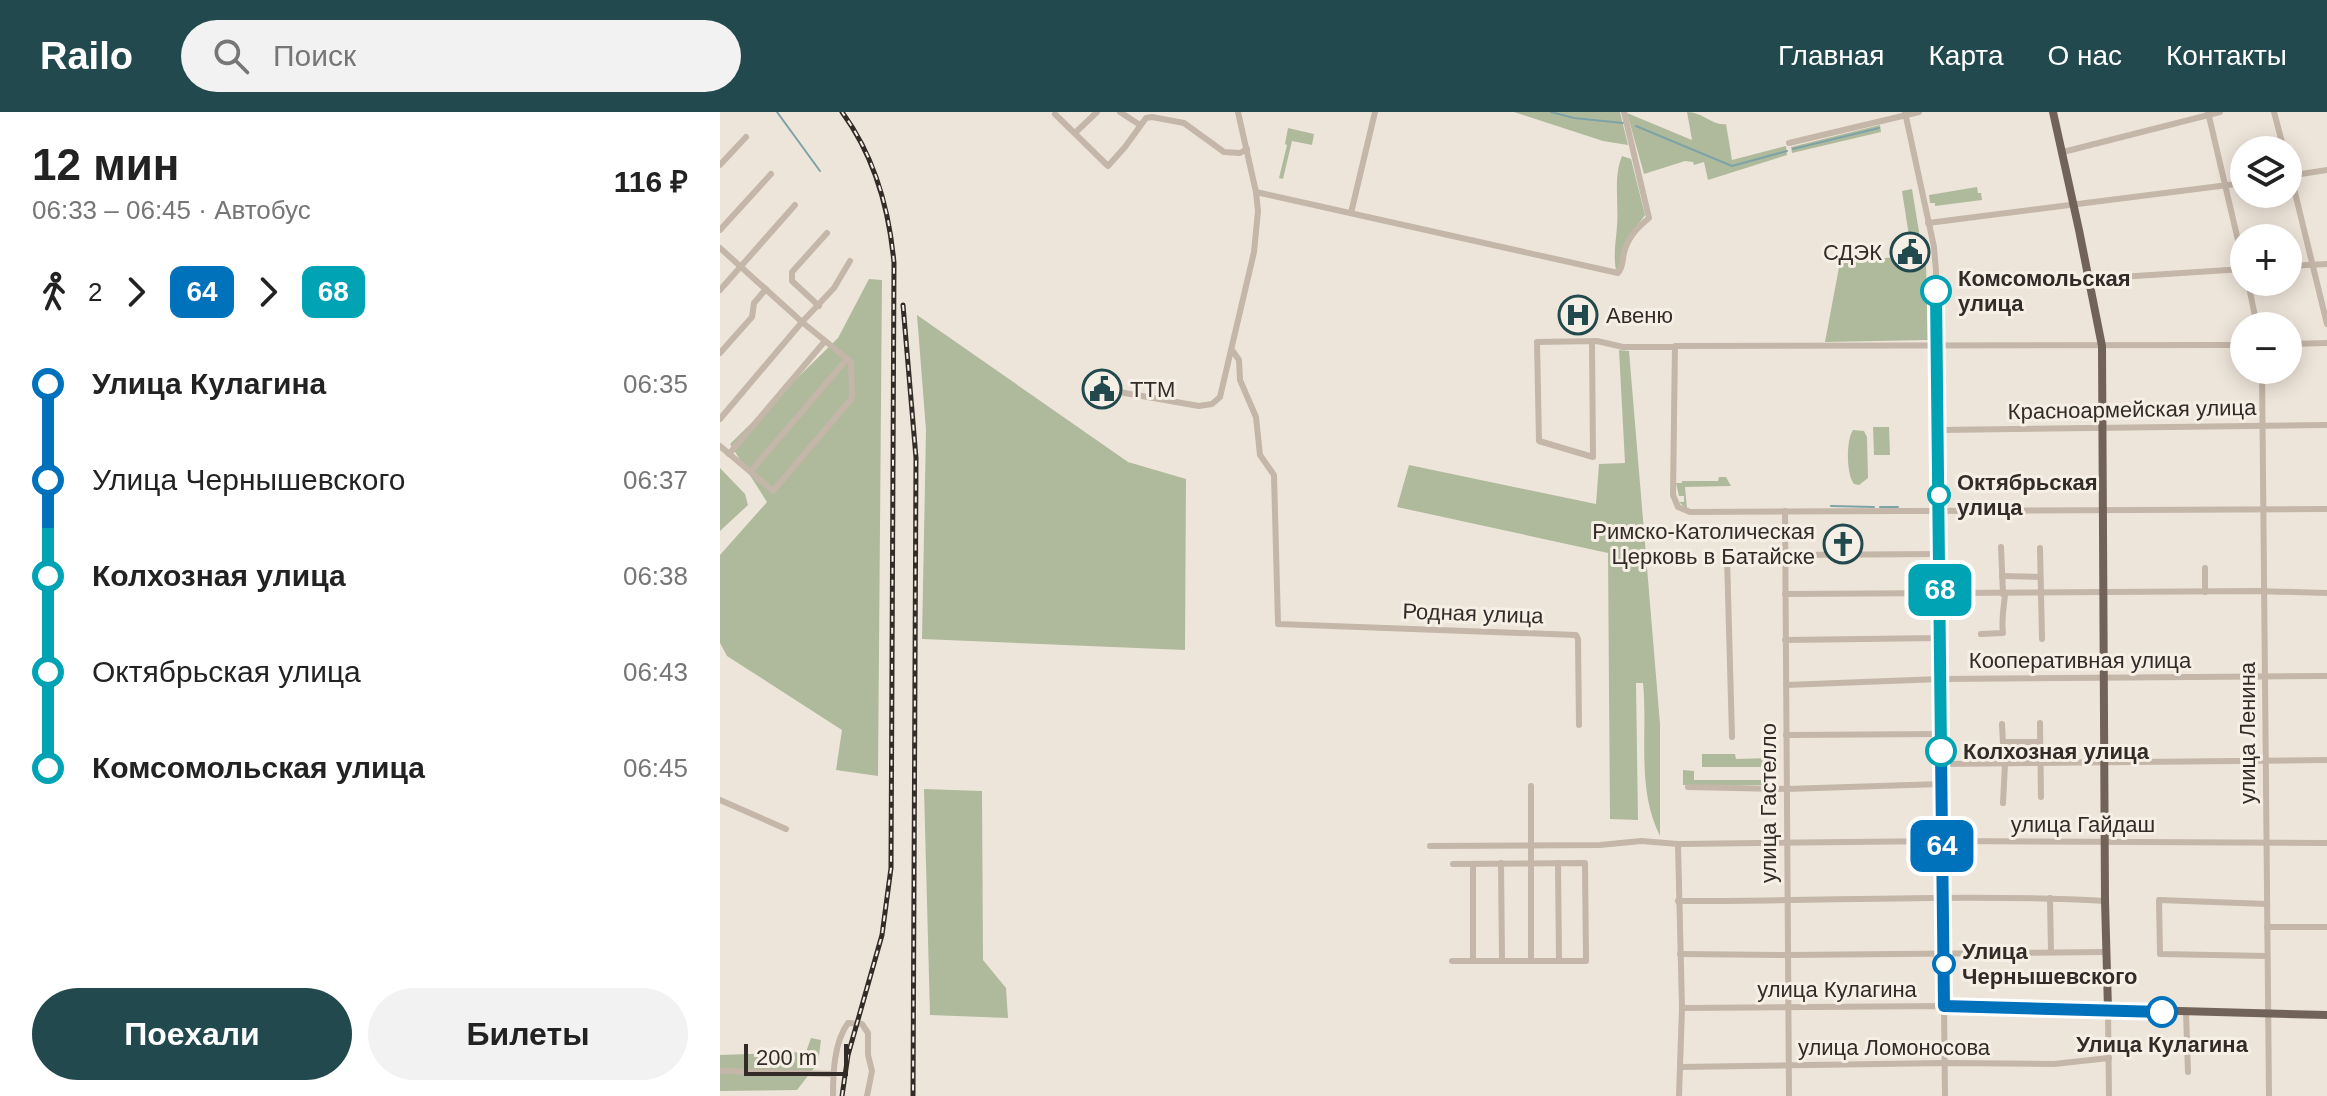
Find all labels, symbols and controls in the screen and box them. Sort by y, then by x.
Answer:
search box [181,20,741,92]
icon: search [209,34,253,78]
text: Railo [40,35,133,77]
text: Поиск [273,39,356,72]
text: Главная [1778,40,1885,71]
text: Карта [1929,40,2003,71]
text: О нас [2047,40,2122,71]
text: Контакты [2166,40,2287,71]
map controls [2230,136,2302,384]
button: layers [2230,136,2302,208]
text: 12 мин [32,140,179,189]
text: 116 ₽ [614,165,688,198]
text: 06:33 – 06:45 · Автобус [32,195,311,225]
button: + [2230,224,2302,296]
public building icon: СДЭК [1889,231,1931,273]
place label: СДЭК [1823,240,1882,265]
place label: Комсомольская улица [1958,266,2131,316]
icon: walk [32,270,76,314]
icon: forward [114,270,158,314]
icon: forward [246,270,290,314]
text: 64 [186,276,218,307]
text: 68 [318,276,349,307]
marker: Комсомольская улица [1921,276,1951,306]
text: 2 [88,277,102,307]
hospital icon: Авеню [1557,294,1599,336]
place label: Авеню [1606,303,1673,328]
button: − [2230,312,2302,384]
text: Улица Кулагина [92,367,326,400]
public building icon: ТТМ [1081,368,1123,410]
text: 06:35 [623,369,688,399]
place label: ТТМ [1130,377,1175,402]
street label: Красноармейская улица [2007,395,2257,424]
text: Улица Чернышевского [92,463,405,496]
text: 06:37 [623,465,688,495]
place label: Октябрьская улица [1957,470,2098,520]
marker: Октябрьская улица [1928,484,1950,506]
place label: Римско-Католическая Церковь в Батайске [1592,519,1815,569]
church icon: Римско-Католическая Церковь в Батайске [1822,523,1864,565]
text: Колхозная улица [92,559,346,592]
text: 06:38 [623,561,688,591]
line badge: 68 [1904,564,1976,616]
text: 68 [1924,574,1956,605]
street label: Родная улица [1402,599,1545,628]
street label: Кооперативная улица [1969,648,2192,673]
text: Октябрьская улица [92,655,361,688]
text: 06:43 [623,657,688,687]
street label: улица Ленина [2235,661,2260,804]
street label: улица Гастелло [1756,723,1781,883]
marker: Колхозная улица [1926,736,1956,766]
place label: Колхозная улица [1963,739,2150,764]
text: Комсомольская улица [92,751,425,784]
text: 06:45 [623,753,688,783]
street label: улица Гайдаш [2011,812,2155,837]
line badge: 64 [1906,820,1978,872]
text: 64 [1926,830,1958,861]
place label: Улица Чернышевского [1962,939,2137,989]
marker: Улица Чернышевского [1933,953,1955,975]
street label: улица Кулагина [1757,977,1918,1002]
button: Поехали [32,988,352,1080]
button: Билеты [368,988,688,1080]
marker: Улица Кулагина [2147,997,2177,1027]
place label: Улица Кулагина [2076,1032,2249,1057]
street label: улица Ломоносова [1798,1035,1991,1060]
scale bar [744,1040,848,1076]
text: 200 m [756,1045,817,1070]

